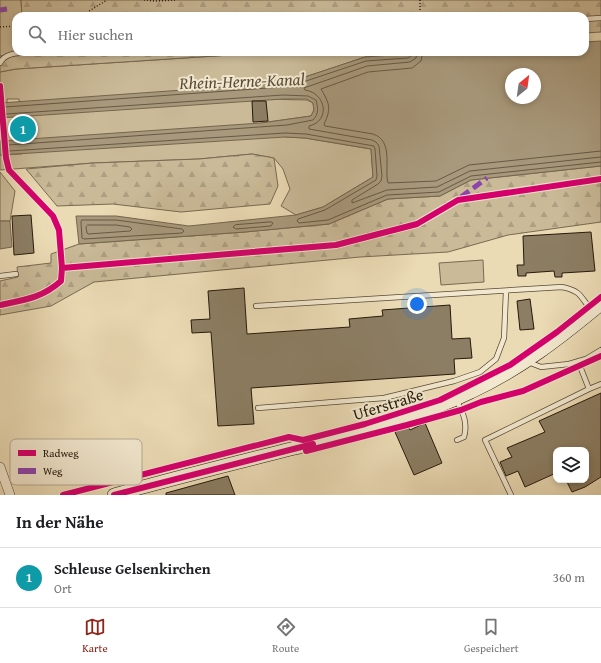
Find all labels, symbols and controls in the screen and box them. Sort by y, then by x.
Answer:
search box [12,12,589,56]
icon: search [26,23,48,45]
text: Hier suchen [58,24,133,45]
water label: Rhein-Herne-Kanal [178,66,305,95]
north arrow [505,68,541,104]
pin: 1 [10,114,36,144]
your location [407,294,427,314]
street label: Uferstraße [350,382,426,426]
legend [10,439,142,485]
text: Radweg [43,445,79,461]
map controls [553,447,589,483]
button: layers [553,447,589,483]
text: Weg [43,463,63,479]
text: In der Nähe [16,509,104,534]
text: Schleuse Gelsenkirchen [54,558,211,579]
text: 1 [26,568,32,587]
text: 360 m [553,568,585,587]
text: Ort [54,579,72,598]
tab: Karte [82,616,108,656]
tab: Route [272,616,299,656]
tab: Gespeichert [464,616,519,656]

